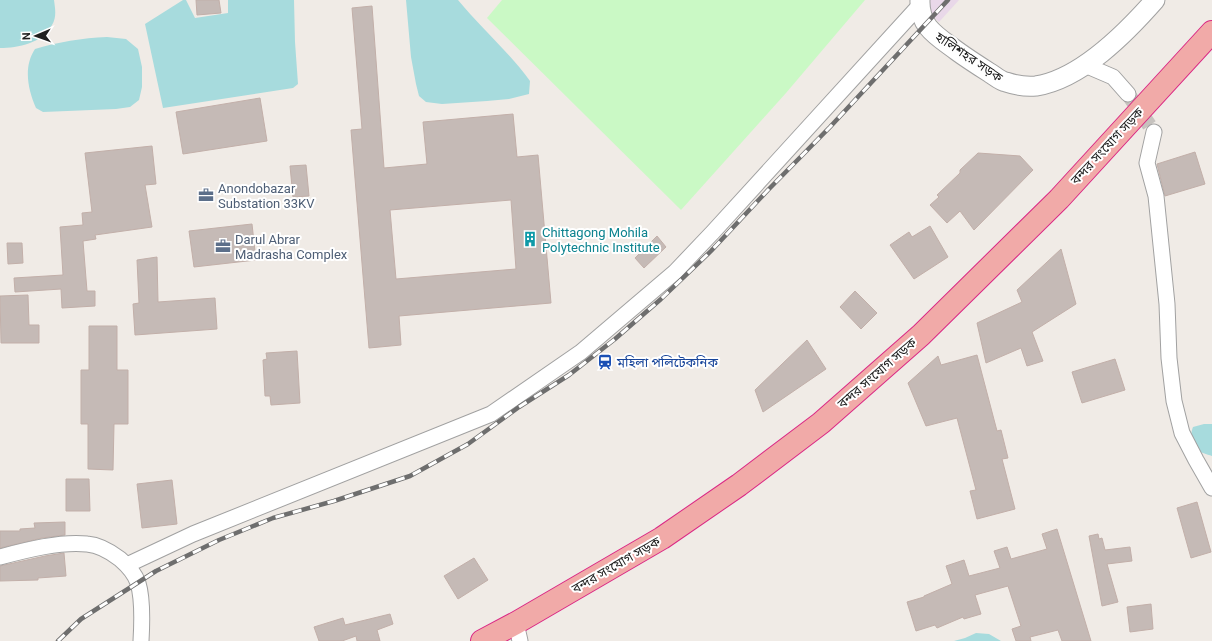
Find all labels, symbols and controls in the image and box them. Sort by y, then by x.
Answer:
north arrow [16,16,56,56]
street label: হালিশহর সড়ক [932,28,1006,85]
text: N [20,32,33,40]
street label: বন্দর সংযোগ সড়ক [1067,104,1147,188]
place label: Anondobazar Substation 33KV [218,181,315,211]
office icon: Anondobazar Substation 33KV [197,186,215,204]
place label: Chittagong Mohila Polytechnic Institute [542,225,660,255]
building icon: Chittagong Mohila Polytechnic Institute [521,230,539,248]
place label: Darul Abrar Madrasha Complex [235,232,348,262]
office icon: Darul Abrar Madrasha Complex [214,237,232,255]
street label: বন্দর সংযোগ সড়ক [834,334,920,412]
station icon: মহিলা পলিটেকনিক [596,353,614,371]
place label: মহিলা পলিটেকনিক [616,355,718,370]
street label: বন্দর সংযোগ সড়ক [568,533,663,597]

